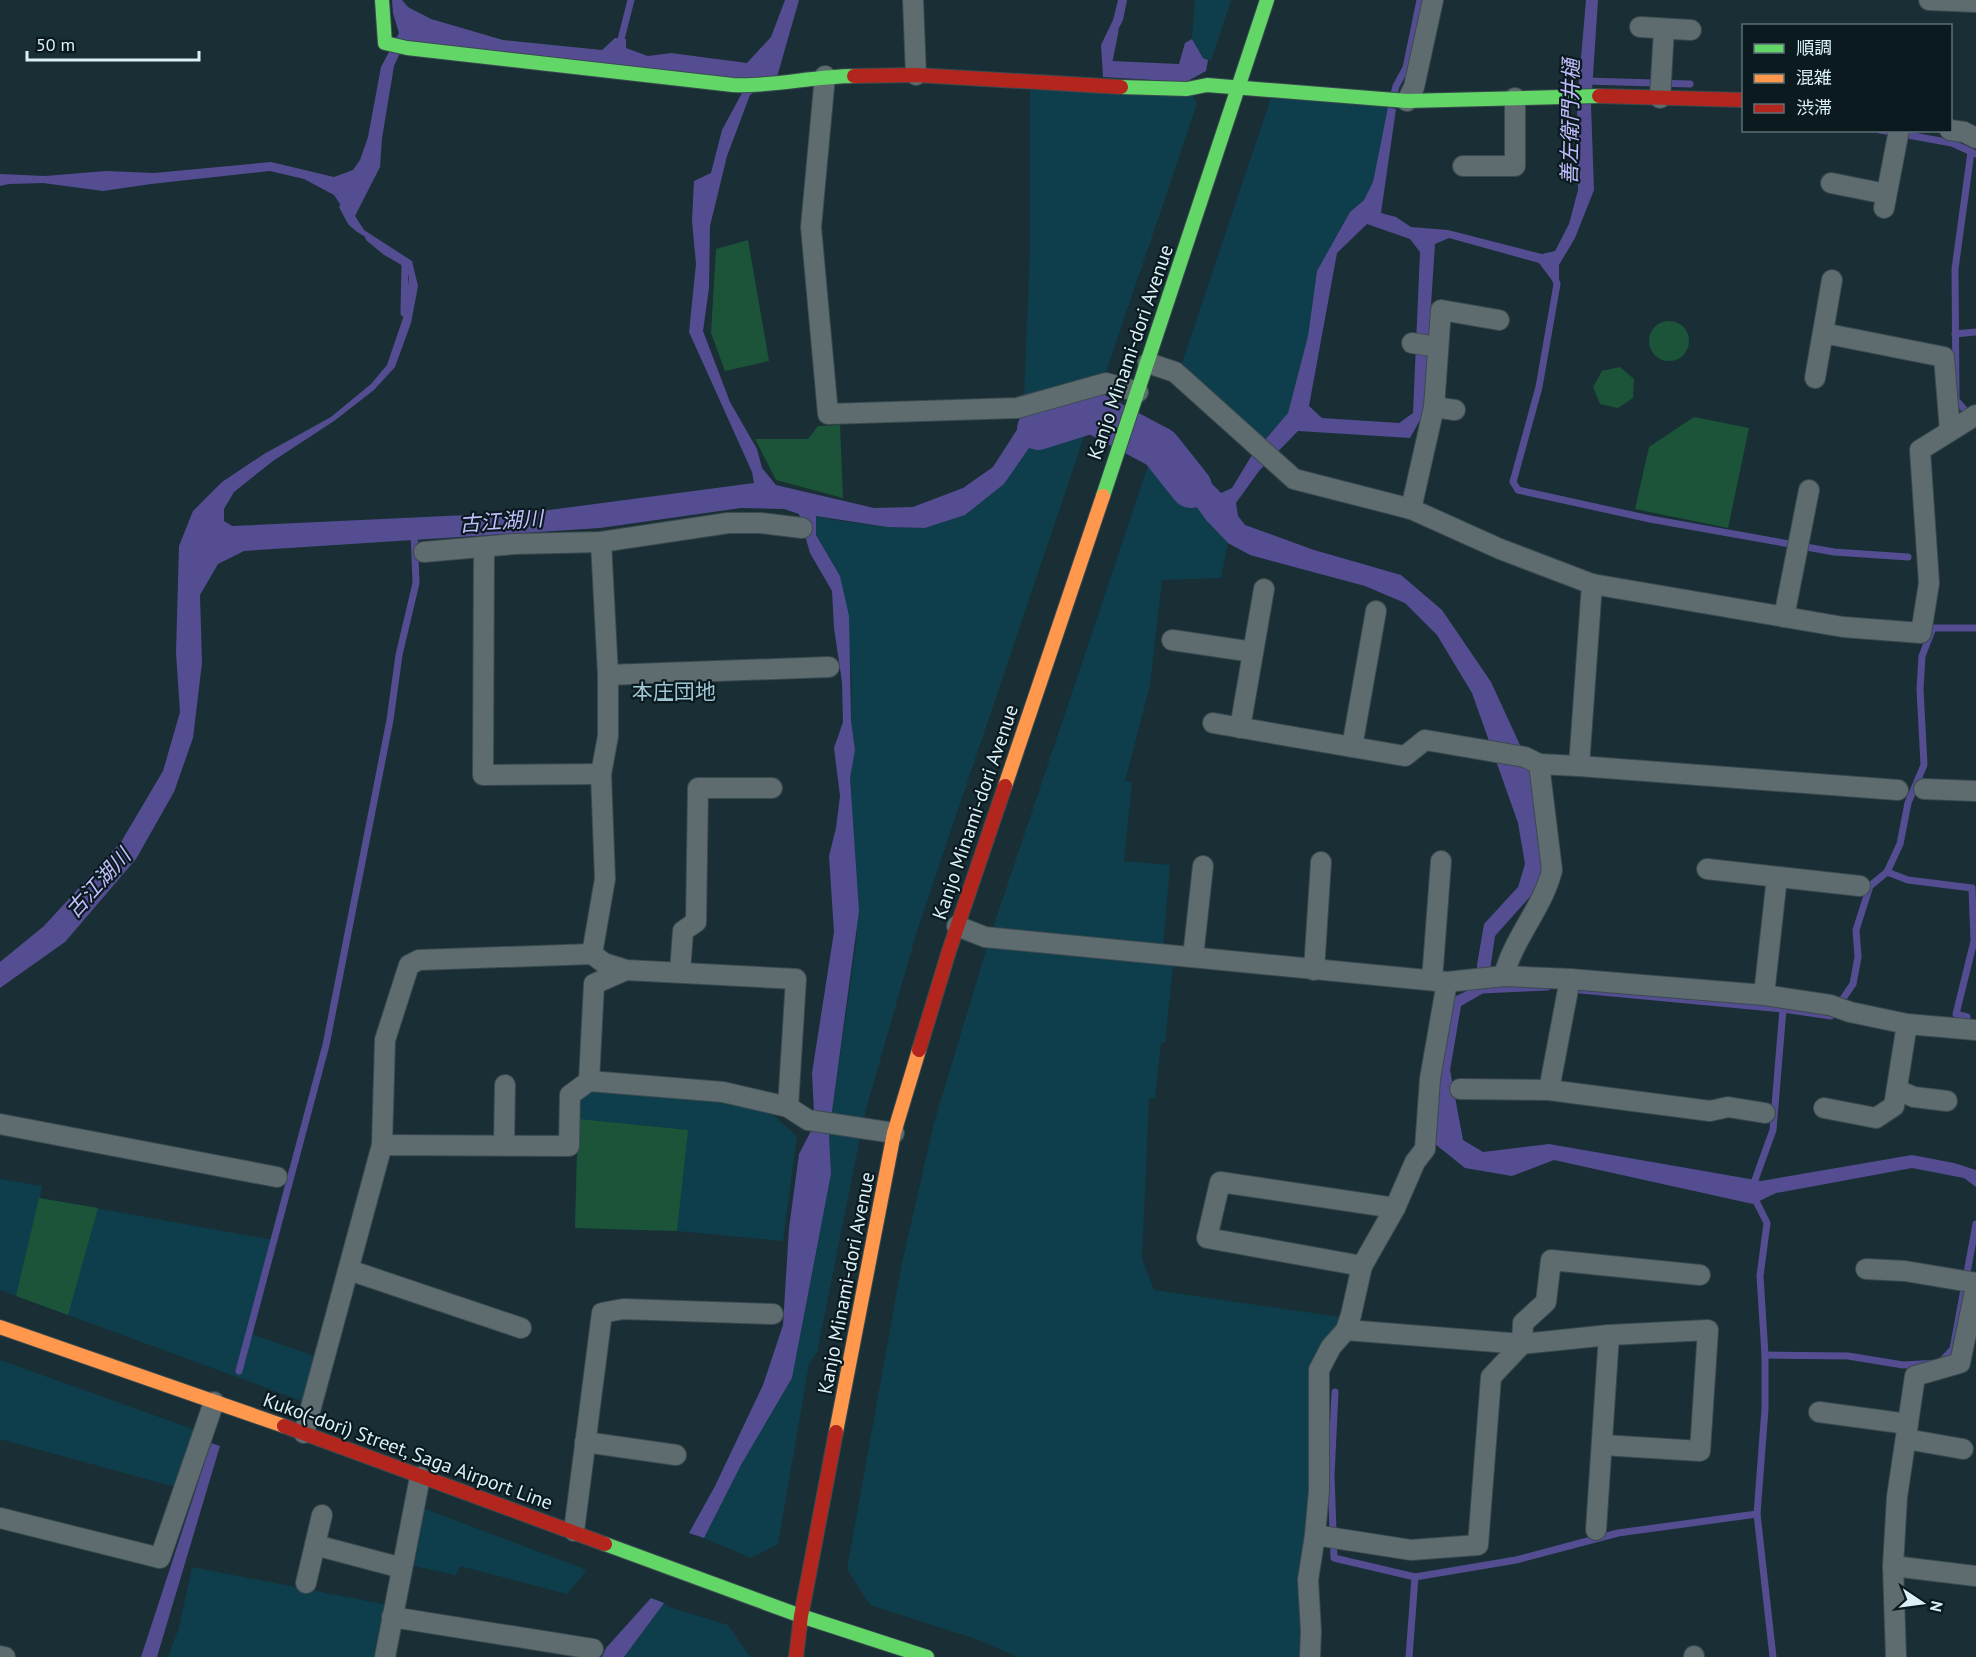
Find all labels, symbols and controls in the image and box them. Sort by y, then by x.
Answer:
scale bar [27,24,200,62]
legend [1742,24,1952,132]
text: 50 m [36,33,75,56]
text: 順調 [1796,36,1832,59]
water label: 善左衛門井樋 [1555,56,1585,185]
text: 混雑 [1796,66,1832,89]
text: 渋滞 [1796,96,1832,119]
street label: Kanjo Minami-dori Avenue [1081,241,1179,463]
water label: 古江湖川 [458,504,546,537]
district label: 本庄団地 [632,678,716,705]
street label: Kanjo Minami-dori Avenue [926,701,1024,923]
water label: 古江湖川 [60,841,137,923]
street label: Kanjo Minami-dori Avenue [812,1170,880,1396]
street label: Kuko(-dori) Street, Saga Airport Line [260,1386,556,1516]
north arrow [1892,1573,1952,1633]
text: N [1926,1599,1948,1614]

